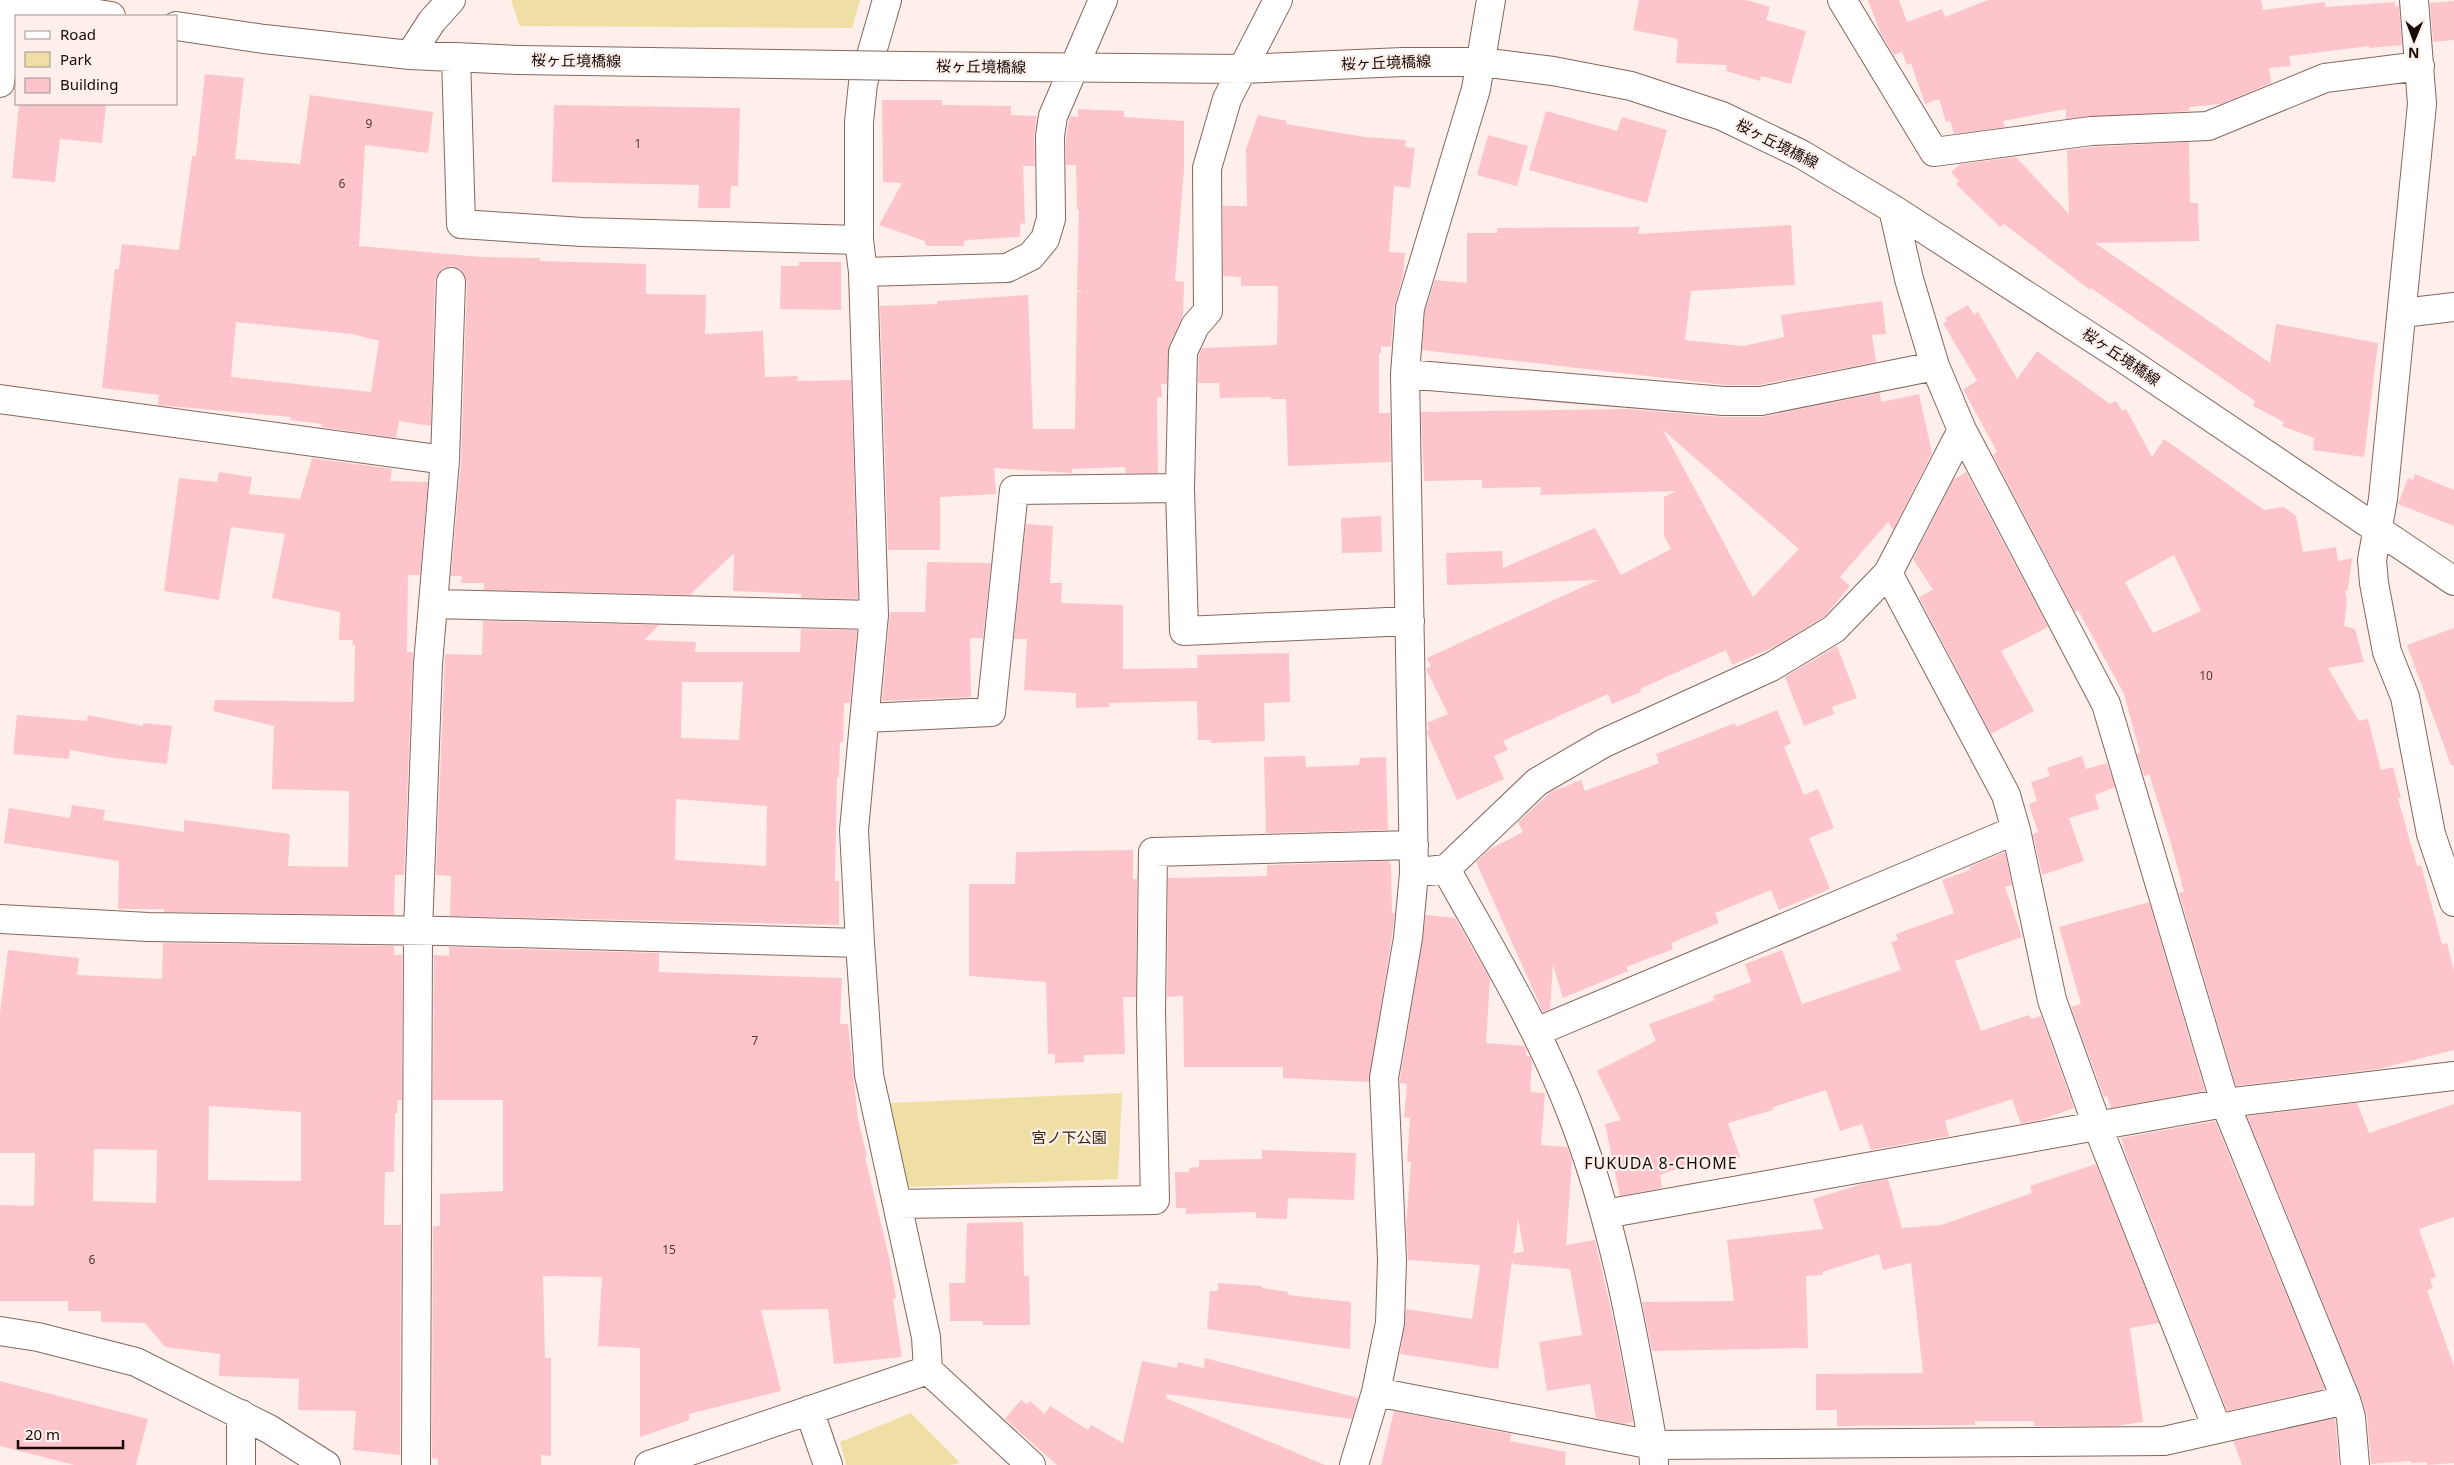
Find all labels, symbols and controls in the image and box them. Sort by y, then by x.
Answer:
legend [15,15,178,105]
north arrow [2389,15,2439,65]
text: Road [60,24,96,44]
text: N [2408,44,2420,63]
text: Park [60,49,92,69]
street label: 桜ヶ丘境橋線 [531,49,621,71]
street label: 桜ヶ丘境橋線 [1341,50,1431,74]
street label: 桜ヶ丘境橋線 [936,55,1026,77]
text: Building [60,74,118,94]
street label: 桜ヶ丘境橋線 [1733,114,1822,172]
house number: 9 [366,115,373,132]
house number: 1 [635,135,641,152]
house number: 6 [339,175,346,192]
street label: 桜ヶ丘境橋線 [2079,323,2164,390]
house number: 10 [2199,667,2213,684]
house number: 7 [752,1032,759,1049]
park label: 宮ノ下公園 [1031,1127,1107,1147]
district label: FUKUDA 8-CHOME [1584,1152,1738,1174]
house number: 15 [662,1241,676,1258]
house number: 6 [89,1251,96,1268]
scale bar [18,1418,122,1450]
text: 20 m [25,1424,60,1444]

